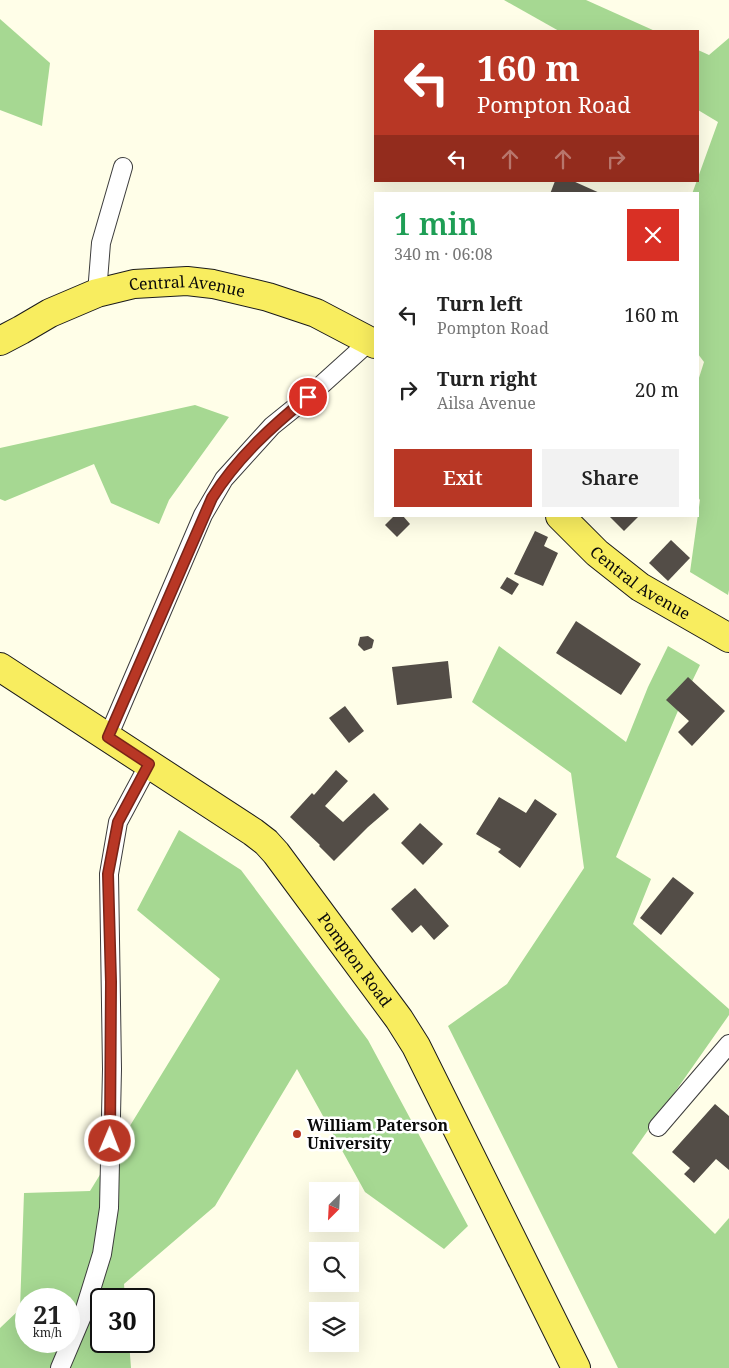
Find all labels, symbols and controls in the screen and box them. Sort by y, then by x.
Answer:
text: 160 m [477,44,580,91]
icon: left [394,50,459,115]
text: Pompton Road [477,89,631,119]
icon: left [443,145,471,173]
icon: ahead [496,145,524,173]
icon: ahead [549,145,577,173]
icon: right [602,145,630,173]
text: 1 min [394,203,478,244]
button: close [627,209,679,261]
text: 340 m · 06:08 [394,243,493,265]
street label: Central Avenue [127,270,247,302]
text: Turn left [437,291,523,317]
icon: left [394,301,422,329]
text: 160 m [624,302,679,328]
text: Pompton Road [437,317,549,339]
text: Turn right [437,366,537,392]
pin [287,376,329,418]
icon: right [394,376,422,404]
text: 20 m [635,377,679,403]
icon: arrive [294,383,322,411]
text: Ailsa Avenue [437,392,536,414]
button: Exit [394,449,532,507]
button: Share [542,449,679,507]
street label: Central Avenue [585,541,694,625]
street label: Pompton Road [313,908,397,1011]
position arrow [83,1114,135,1166]
place label: William Paterson University [307,1114,448,1154]
marker: William Paterson University [291,1128,303,1140]
north arrow [309,1182,359,1232]
map controls [309,1182,359,1352]
button: search [309,1242,359,1292]
speed limit sign: 30 [90,1288,155,1353]
text: 21 [33,1297,62,1331]
button: layers [309,1302,359,1352]
text: km/h [33,1324,62,1341]

